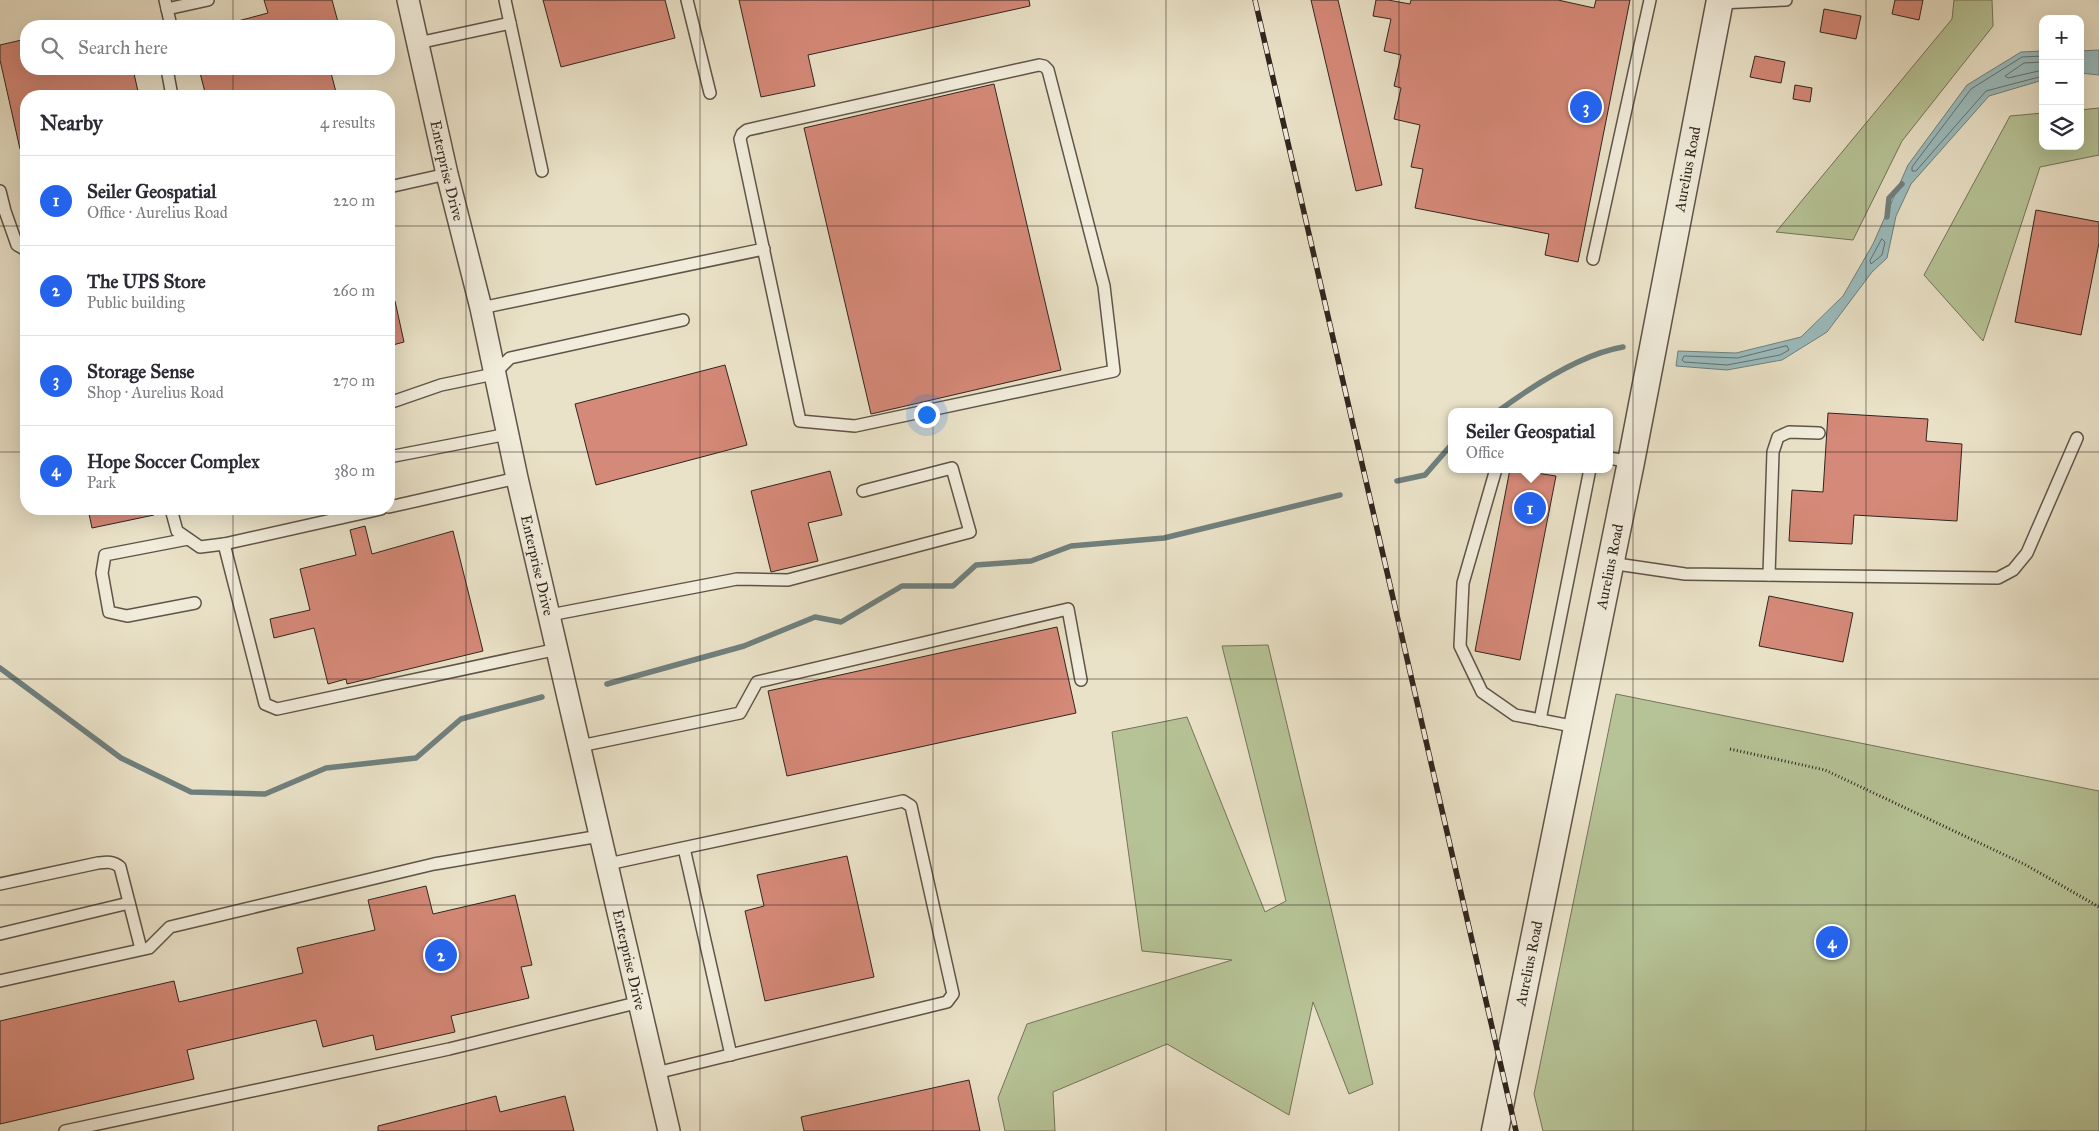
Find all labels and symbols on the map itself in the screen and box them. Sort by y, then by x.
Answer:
pin: 3 [1570,88,1602,126]
street label: Enterprise Drive [426,119,468,223]
street label: Aurelius Road [1670,124,1705,214]
your location [914,402,940,428]
pin: 1 [1514,489,1546,527]
street label: Enterprise Drive [517,513,558,617]
street label: Aurelius Road [1592,522,1627,612]
street label: Enterprise Drive [609,908,650,1012]
street label: Aurelius Road [1511,919,1547,1009]
pin: 4 [1816,923,1848,961]
pin: 2 [425,936,457,974]

